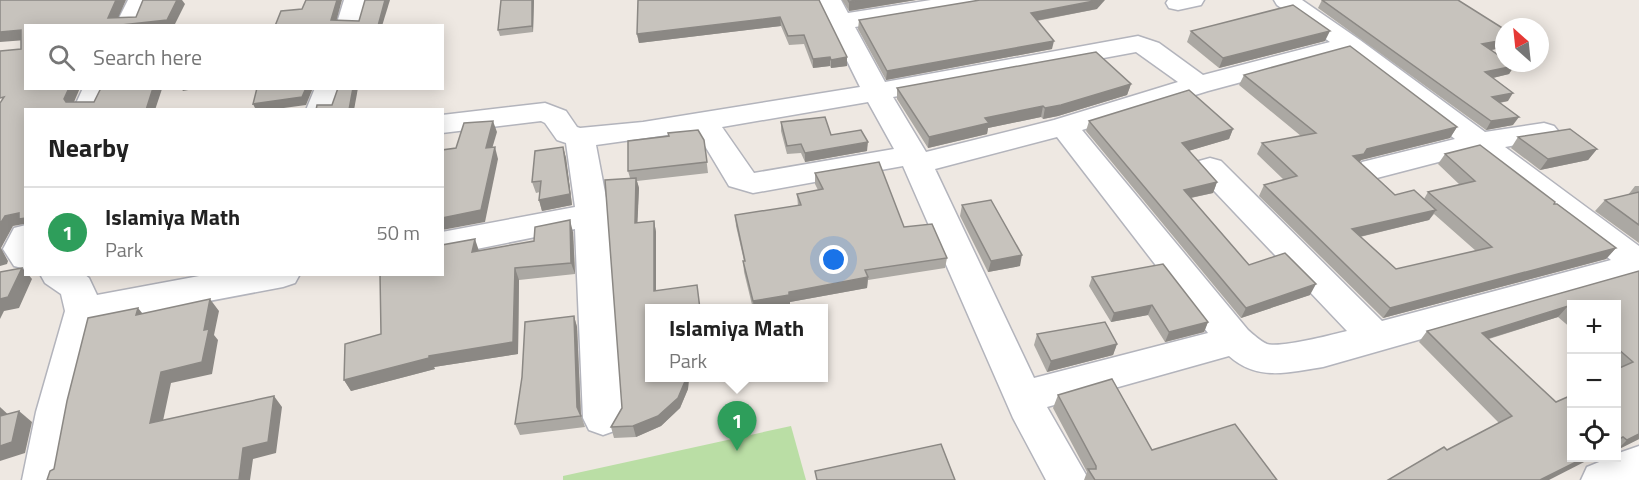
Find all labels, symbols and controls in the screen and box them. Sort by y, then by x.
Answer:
north arrow [1495,18,1549,72]
search box [24,24,444,90]
text: Search here [93,40,202,74]
icon: search [45,41,78,74]
text: Nearby [48,128,129,167]
text: Islamiya Math [105,200,240,234]
text: 1 [62,217,73,248]
text: 50 m [376,217,420,248]
text: Park [105,234,143,265]
your location [819,245,848,274]
map controls [1567,300,1621,462]
button: + [1567,300,1621,354]
popup [645,304,828,382]
text: Islamiya Math [669,311,804,345]
text: Park [669,345,707,376]
button: − [1567,354,1621,408]
pin: 1 [718,402,756,451]
button: locate [1567,408,1621,462]

